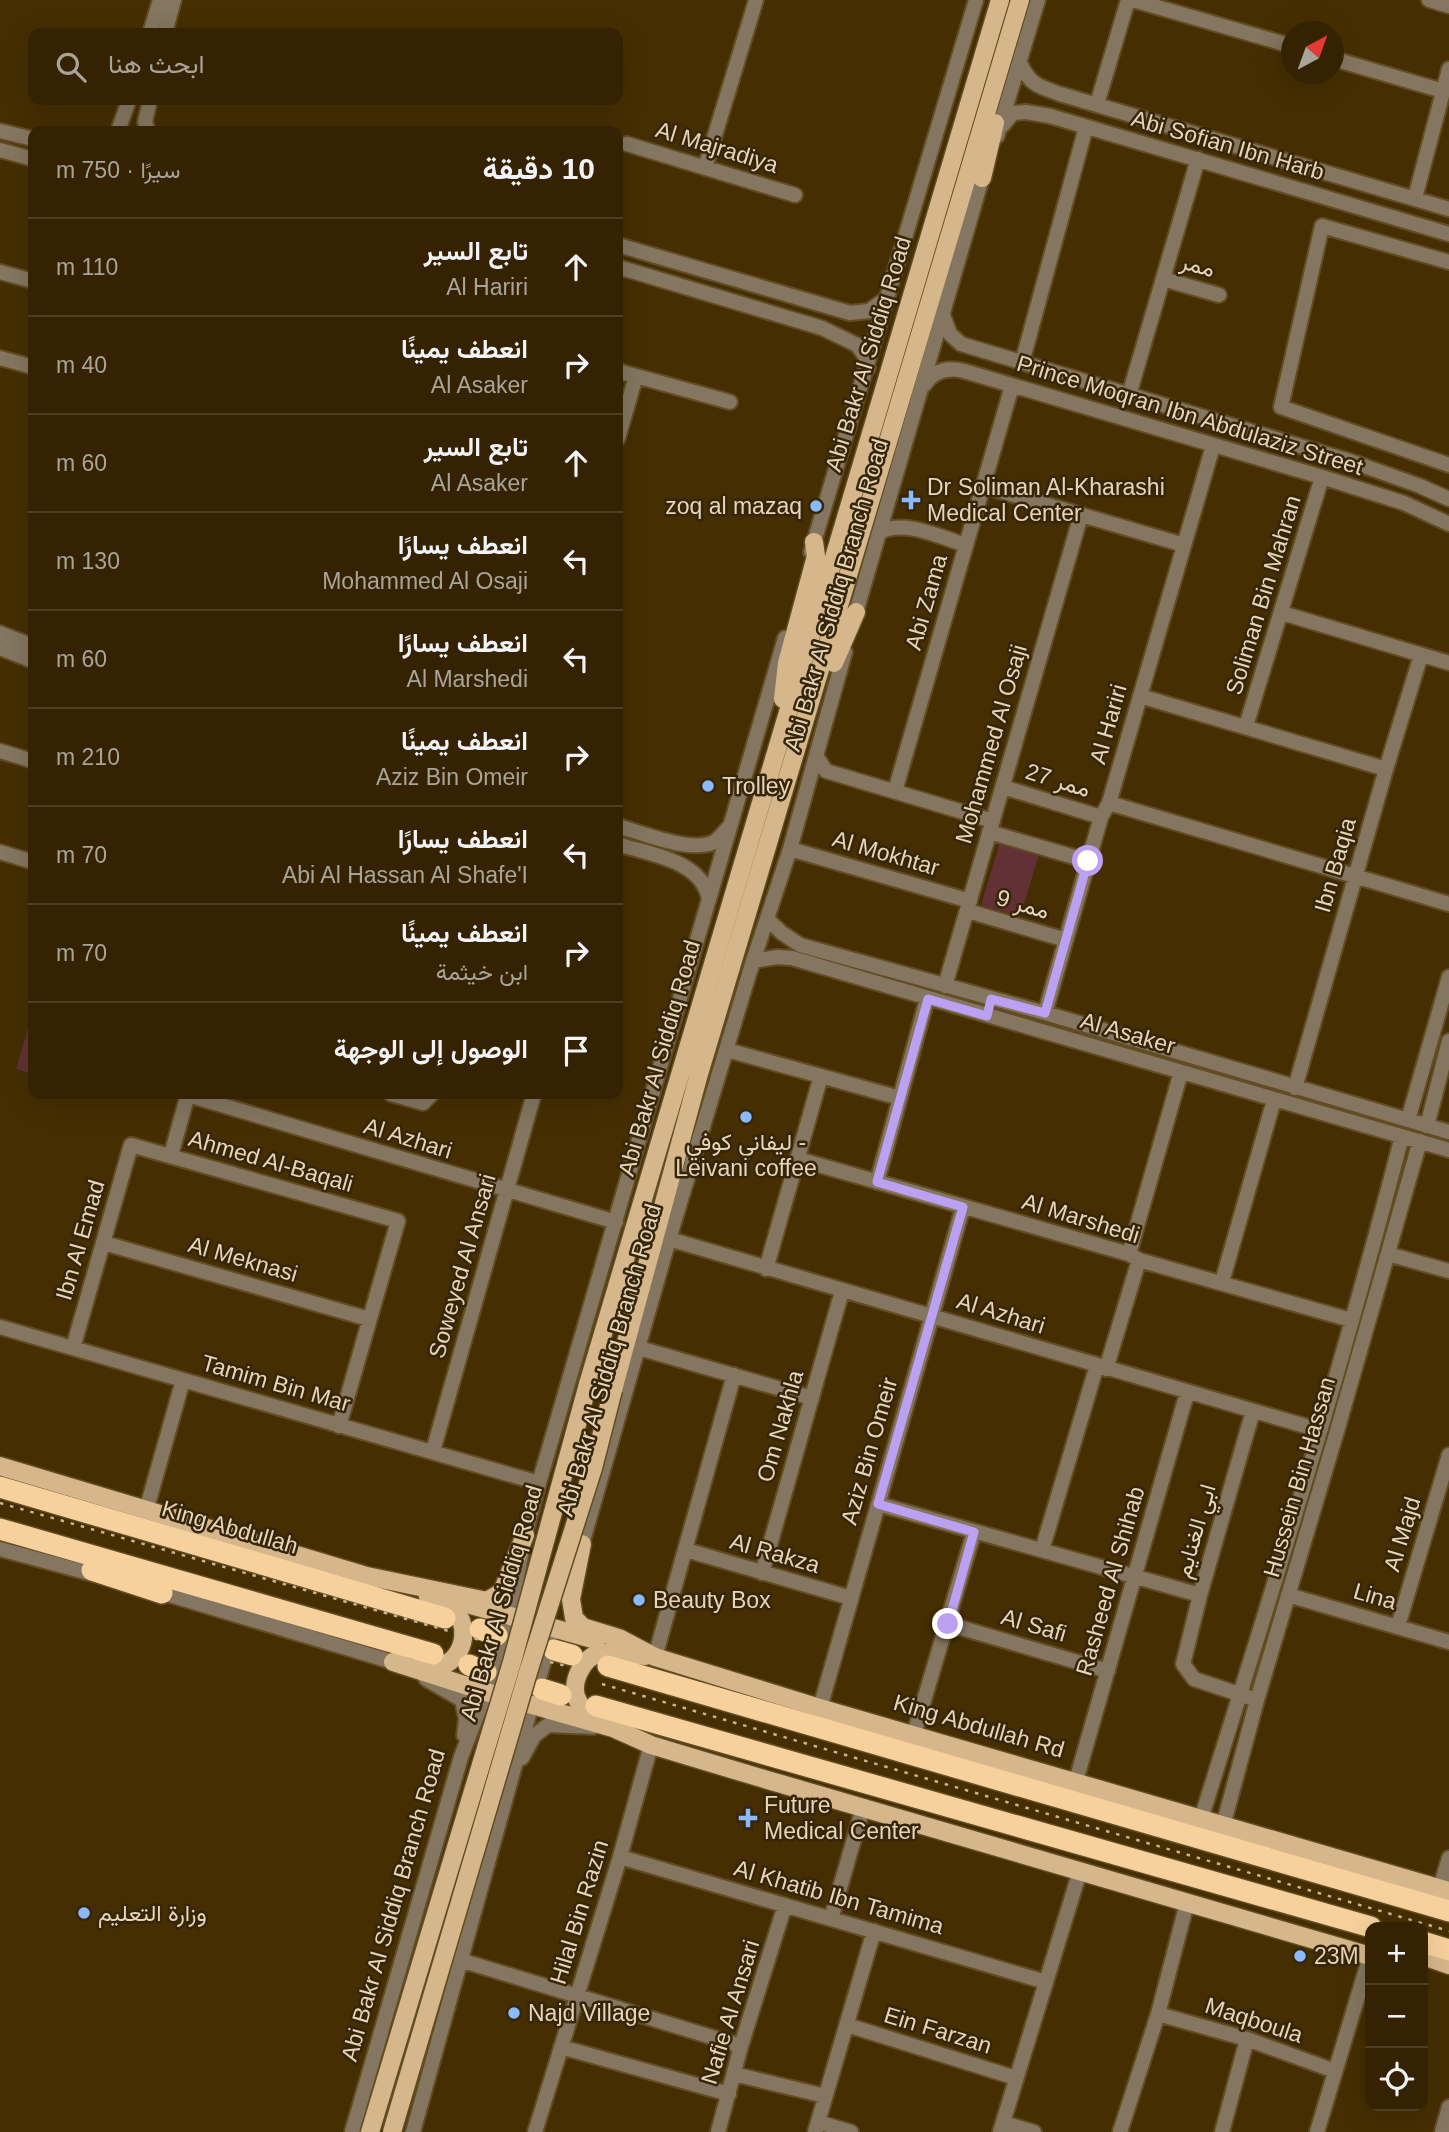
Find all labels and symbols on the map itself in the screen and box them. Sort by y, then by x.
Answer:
north arrow [1281,21,1344,84]
street label: Abi Sofian Ibn Harb [1129,105,1327,185]
street label: Al Majradiya [653,116,782,178]
street label: Abi Bakr Al Siddiq Road [820,233,916,475]
street label: ممر [1176,247,1218,284]
street label: Prince Moqran Ibn Abdulaziz Street [1014,350,1367,480]
street label: Abi Bakr Al Siddiq Branch Road [779,436,893,754]
place label: Dr Soliman Al-Kharashi Medical Center [927,474,1165,526]
marker: Dr Soliman Al-Kharashi Medical Center [901,490,921,510]
street label: Soliman Bin Mahran [1220,492,1306,698]
place label: zoq al mazaq [665,493,802,519]
marker: zoq al mazaq [808,498,824,514]
street label: Abi Zama [900,551,952,653]
street label: Mohammed Al Osaji [950,641,1032,847]
street label: Al Hariri [1084,681,1132,767]
street label: ممر 27 [1022,758,1094,804]
place label: Trolley [722,773,791,799]
marker: Trolley [700,778,716,794]
street label: Ibn Baqia [1309,815,1361,915]
street label: Al Mokhtar [830,825,943,881]
route start [1072,845,1103,876]
street label: ممر 9 [993,884,1052,926]
street label: Abi Bakr Al Siddiq Road [613,937,705,1179]
street label: Al Asaker [1078,1007,1179,1059]
marker: ليفاني كوفي - Leivani coffee [738,1109,754,1125]
street label: Al Azhari [361,1112,455,1164]
street label: Ahmed Al-Baqali [186,1125,356,1197]
place label: ليفاني كوفي - Leivani coffee [675,1129,817,1181]
street label: Soweyed Al Ansari [423,1171,501,1361]
street label: Ibn Al Emad [50,1177,110,1303]
street label: Al Marshedi [1019,1188,1143,1248]
street label: Abi Bakr Al Siddiq Branch Road [552,1201,666,1519]
street label: Al Meknasi [185,1231,301,1287]
street label: Al Azhari [954,1287,1048,1339]
street label: Tamim Bin Mar [199,1349,354,1417]
street label: Om Nakhla [752,1367,808,1485]
street label: Aziz Bin Omeir [836,1374,903,1528]
street label: Hussein Bin Hassan [1258,1374,1340,1580]
street label: ابي الغنايم [1169,1481,1227,1582]
street label: Abi Bakr Al Siddiq Road [455,1482,547,1724]
street label: Rasheed Al Shihab [1071,1483,1149,1679]
street label: Al Majd [1378,1494,1426,1574]
street label: King Abdullah [159,1495,301,1559]
street label: Al Rakza [727,1528,823,1578]
street label: Lina [1351,1578,1400,1615]
place label: Beauty Box [653,1587,771,1613]
marker: Beauty Box [631,1592,647,1608]
street label: Al Safi [998,1603,1070,1647]
route end [932,1608,963,1639]
street label: King Abdullah Rd [891,1689,1067,1763]
street label: Abi Bakr Al Siddiq Branch Road [336,1746,450,2064]
place label: Future Medical Center [764,1792,919,1844]
marker: Future Medical Center [738,1808,758,1828]
street label: Hilal Bin Razin [545,1837,613,1987]
street label: Al Khatib Ibn Tamima [731,1855,947,1939]
place label: وزارة التعليم [98,1900,207,1928]
marker: وزارة التعليم [76,1905,92,1921]
street label: Nafie Al Ansari [696,1937,764,2087]
place label: 23M [1314,1943,1359,1969]
marker: 23M [1292,1948,1308,1964]
street label: Maqboula [1202,1992,1306,2048]
place label: Najd Village [528,2000,650,2026]
street label: Ein Farzan [881,2001,995,2059]
marker: Najd Village [506,2005,522,2021]

